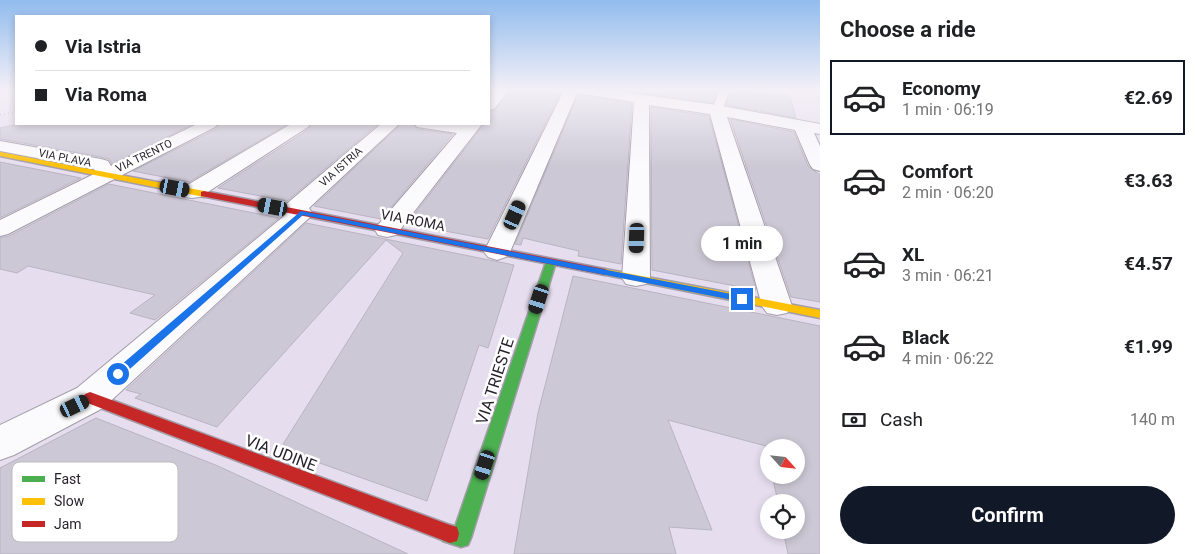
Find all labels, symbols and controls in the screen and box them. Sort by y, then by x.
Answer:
text: Choose a ride [840,17,976,42]
text: Via Istria [65,35,141,58]
icon: car [842,75,887,120]
text: Economy [902,77,981,100]
text: Via Roma [65,83,147,106]
text: €2.69 [1124,86,1173,109]
text: 1 min · 06:19 [902,100,994,119]
street label: VIA TRENTO [114,137,174,175]
street label: VIA ISTRIA [317,144,366,190]
street label: VIA PLAVA [38,147,93,170]
icon: car [842,158,887,203]
text: Comfort [902,160,973,183]
text: €3.63 [1124,169,1173,192]
car [158,178,191,198]
text: 2 min · 06:20 [902,183,994,202]
car [256,197,289,217]
car [502,198,527,232]
street label: VIA ROMA [379,206,447,234]
car [628,223,645,253]
callout: 1 min [701,226,783,262]
text: 1 min [722,234,762,253]
icon: car [842,241,887,286]
text: XL [902,243,924,266]
text: €4.57 [1124,252,1173,275]
text: 3 min · 06:21 [902,266,994,285]
car [527,282,550,316]
route end [731,288,753,310]
icon: car [842,324,887,369]
text: Black [902,326,949,349]
street label: VIA TRIESTE [472,335,518,427]
text: €1.99 [1124,335,1173,358]
text: 4 min · 06:22 [902,349,994,368]
route start [107,363,129,385]
car [58,393,91,419]
icon: cash [840,406,868,434]
text: Cash [880,408,923,431]
text: 140 m [1130,410,1175,429]
street label: VIA UDINE [243,431,319,475]
north arrow [760,439,805,484]
map controls [760,439,805,539]
car [473,448,496,482]
legend [12,462,178,542]
text: Fast [54,471,81,487]
button: Confirm [840,486,1175,544]
text: Slow [54,493,85,509]
button: locate [760,494,805,539]
text: Jam [54,516,82,532]

